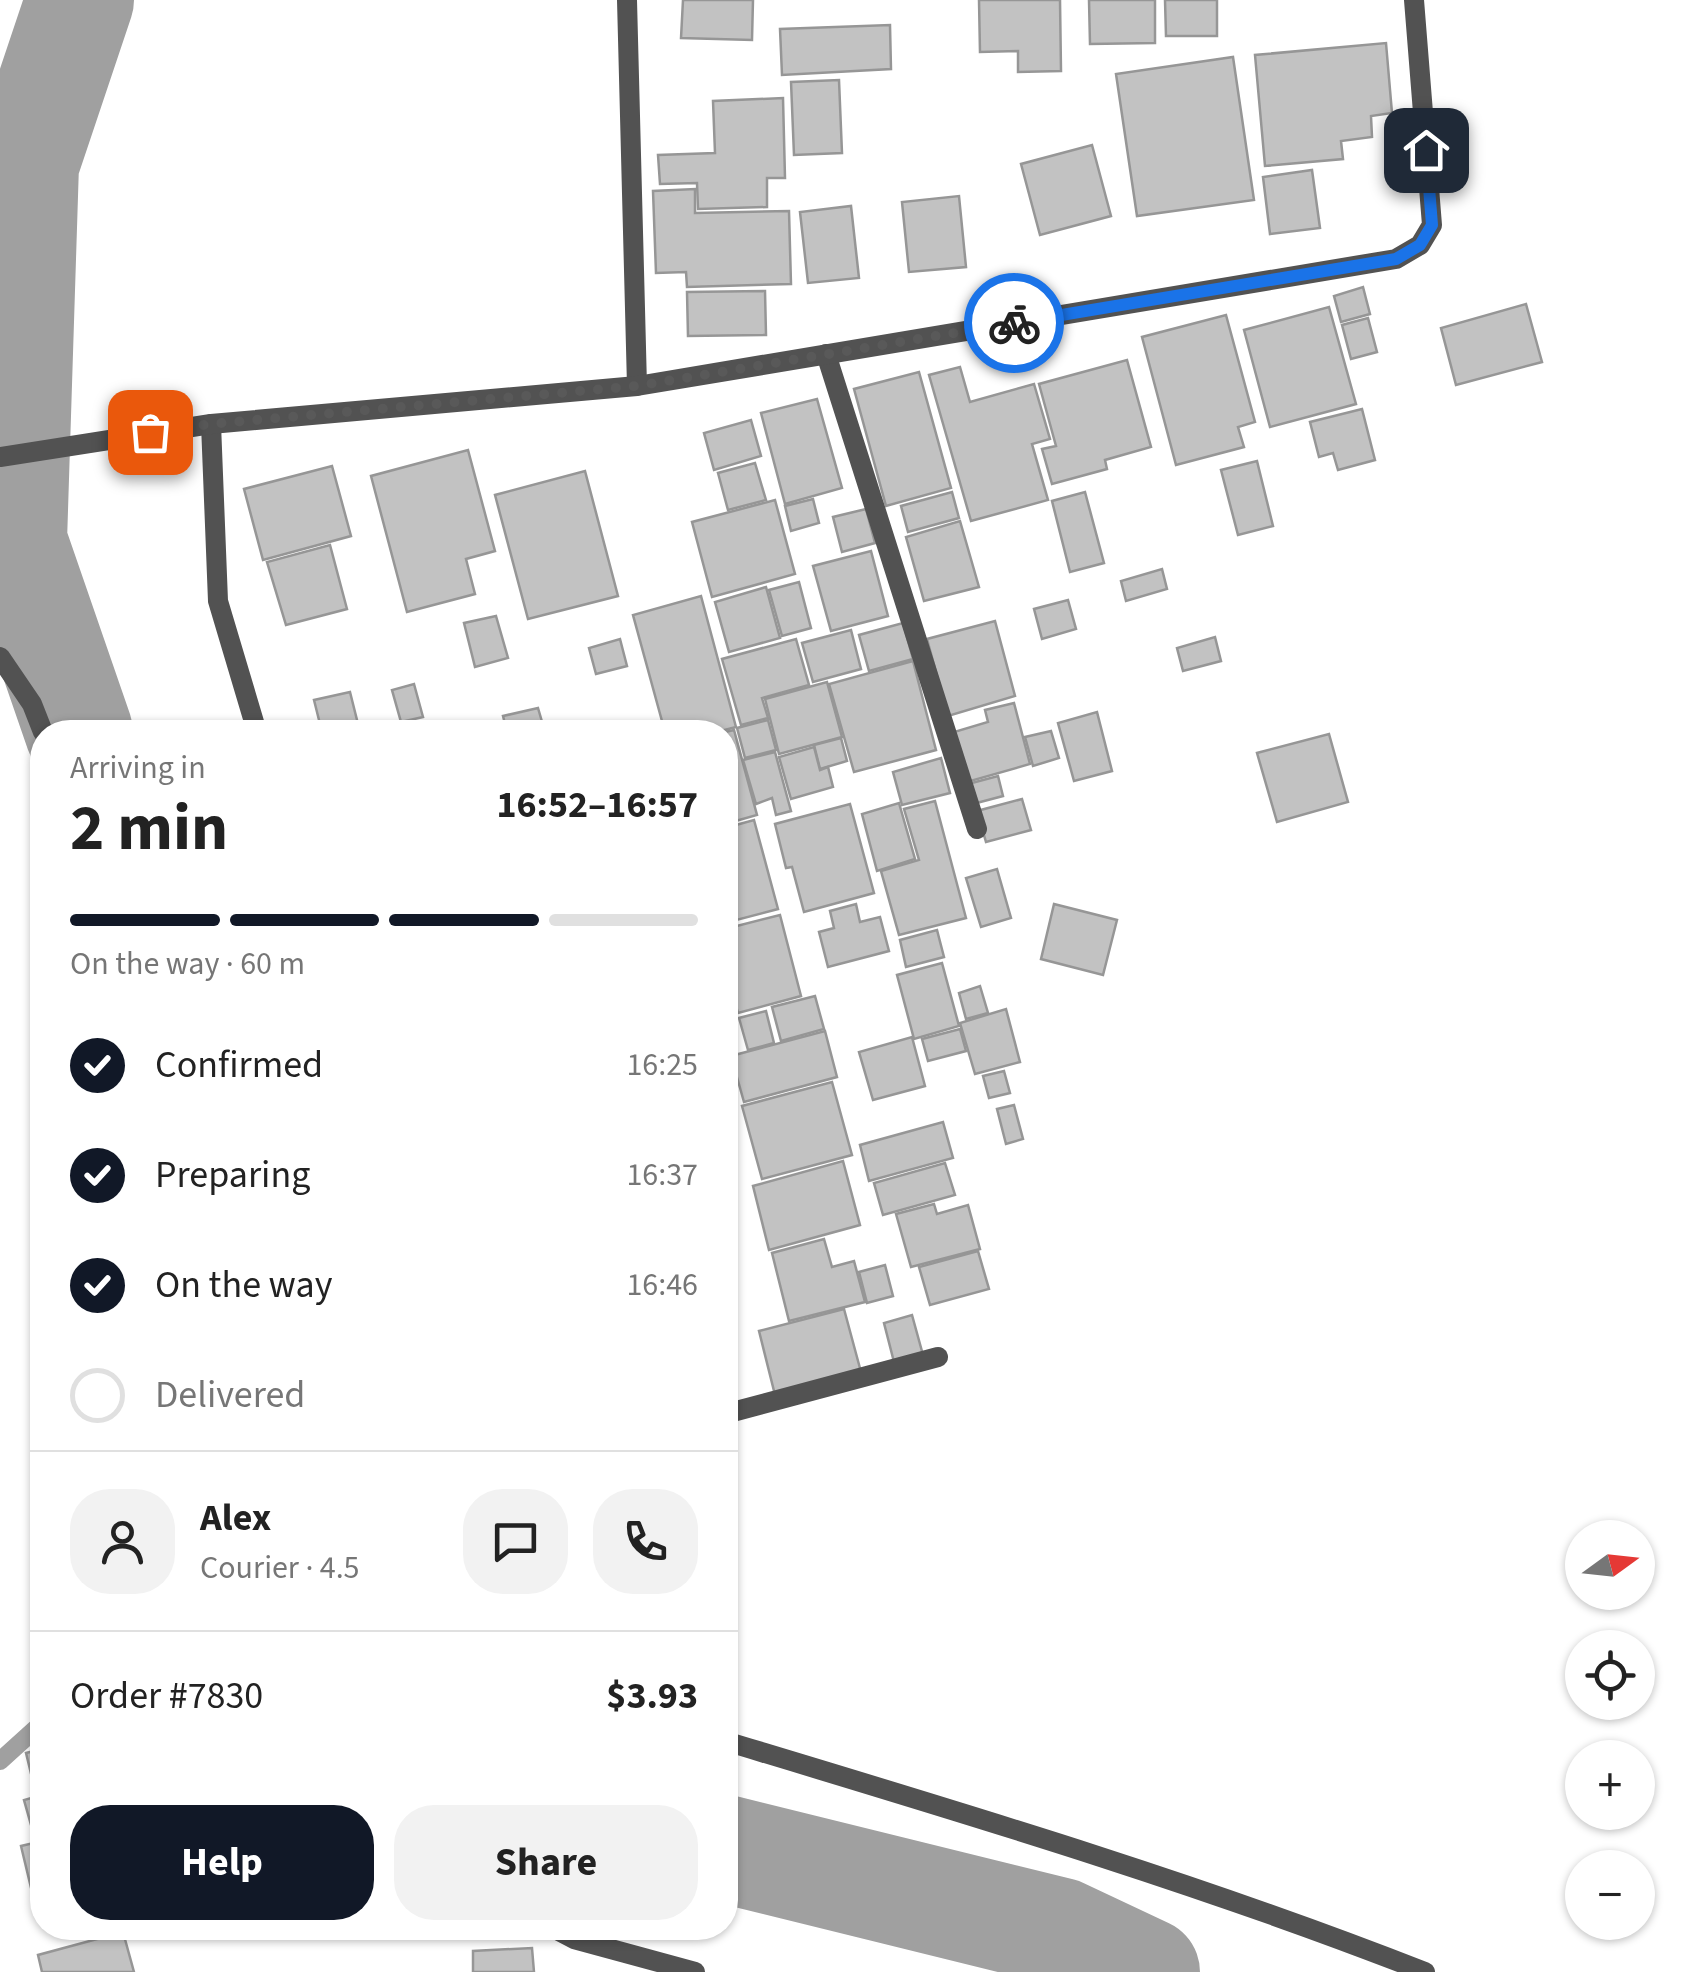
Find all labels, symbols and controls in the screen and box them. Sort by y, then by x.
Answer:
pin [1384,108,1469,193]
icon: home [1399,123,1454,178]
courier [964,273,1064,373]
icon: bike [987,296,1042,351]
pin [108,390,193,475]
icon: bag [123,405,178,460]
text: Arriving in [70,745,206,791]
text: 16:52–16:57 [496,778,698,832]
text: 2 min [70,782,228,875]
text: On the way · 60 m [70,941,305,987]
icon: check [70,1038,125,1093]
text: Confirmed [155,1038,323,1092]
text: 16:25 [626,1042,698,1088]
icon: check [70,1148,125,1203]
text: Preparing [155,1148,310,1202]
text: 16:37 [626,1152,698,1198]
icon: check [70,1258,125,1313]
text: On the way [155,1258,332,1312]
text: 16:46 [626,1262,698,1308]
text: Delivered [155,1368,305,1422]
button: person [70,1489,175,1594]
button: chat [463,1489,568,1594]
button: phone [593,1489,698,1594]
text: Alex [200,1491,271,1545]
north arrow [1565,1520,1655,1610]
map controls [1565,1520,1655,1940]
text: Courier · 4.5 [200,1545,360,1591]
button: locate [1565,1630,1655,1720]
text: Order #7830 [70,1669,263,1723]
text: $3.93 [606,1669,698,1723]
button: + [1565,1740,1655,1830]
button: Help [70,1805,374,1920]
button: Share [394,1805,698,1920]
button: − [1565,1850,1655,1940]

